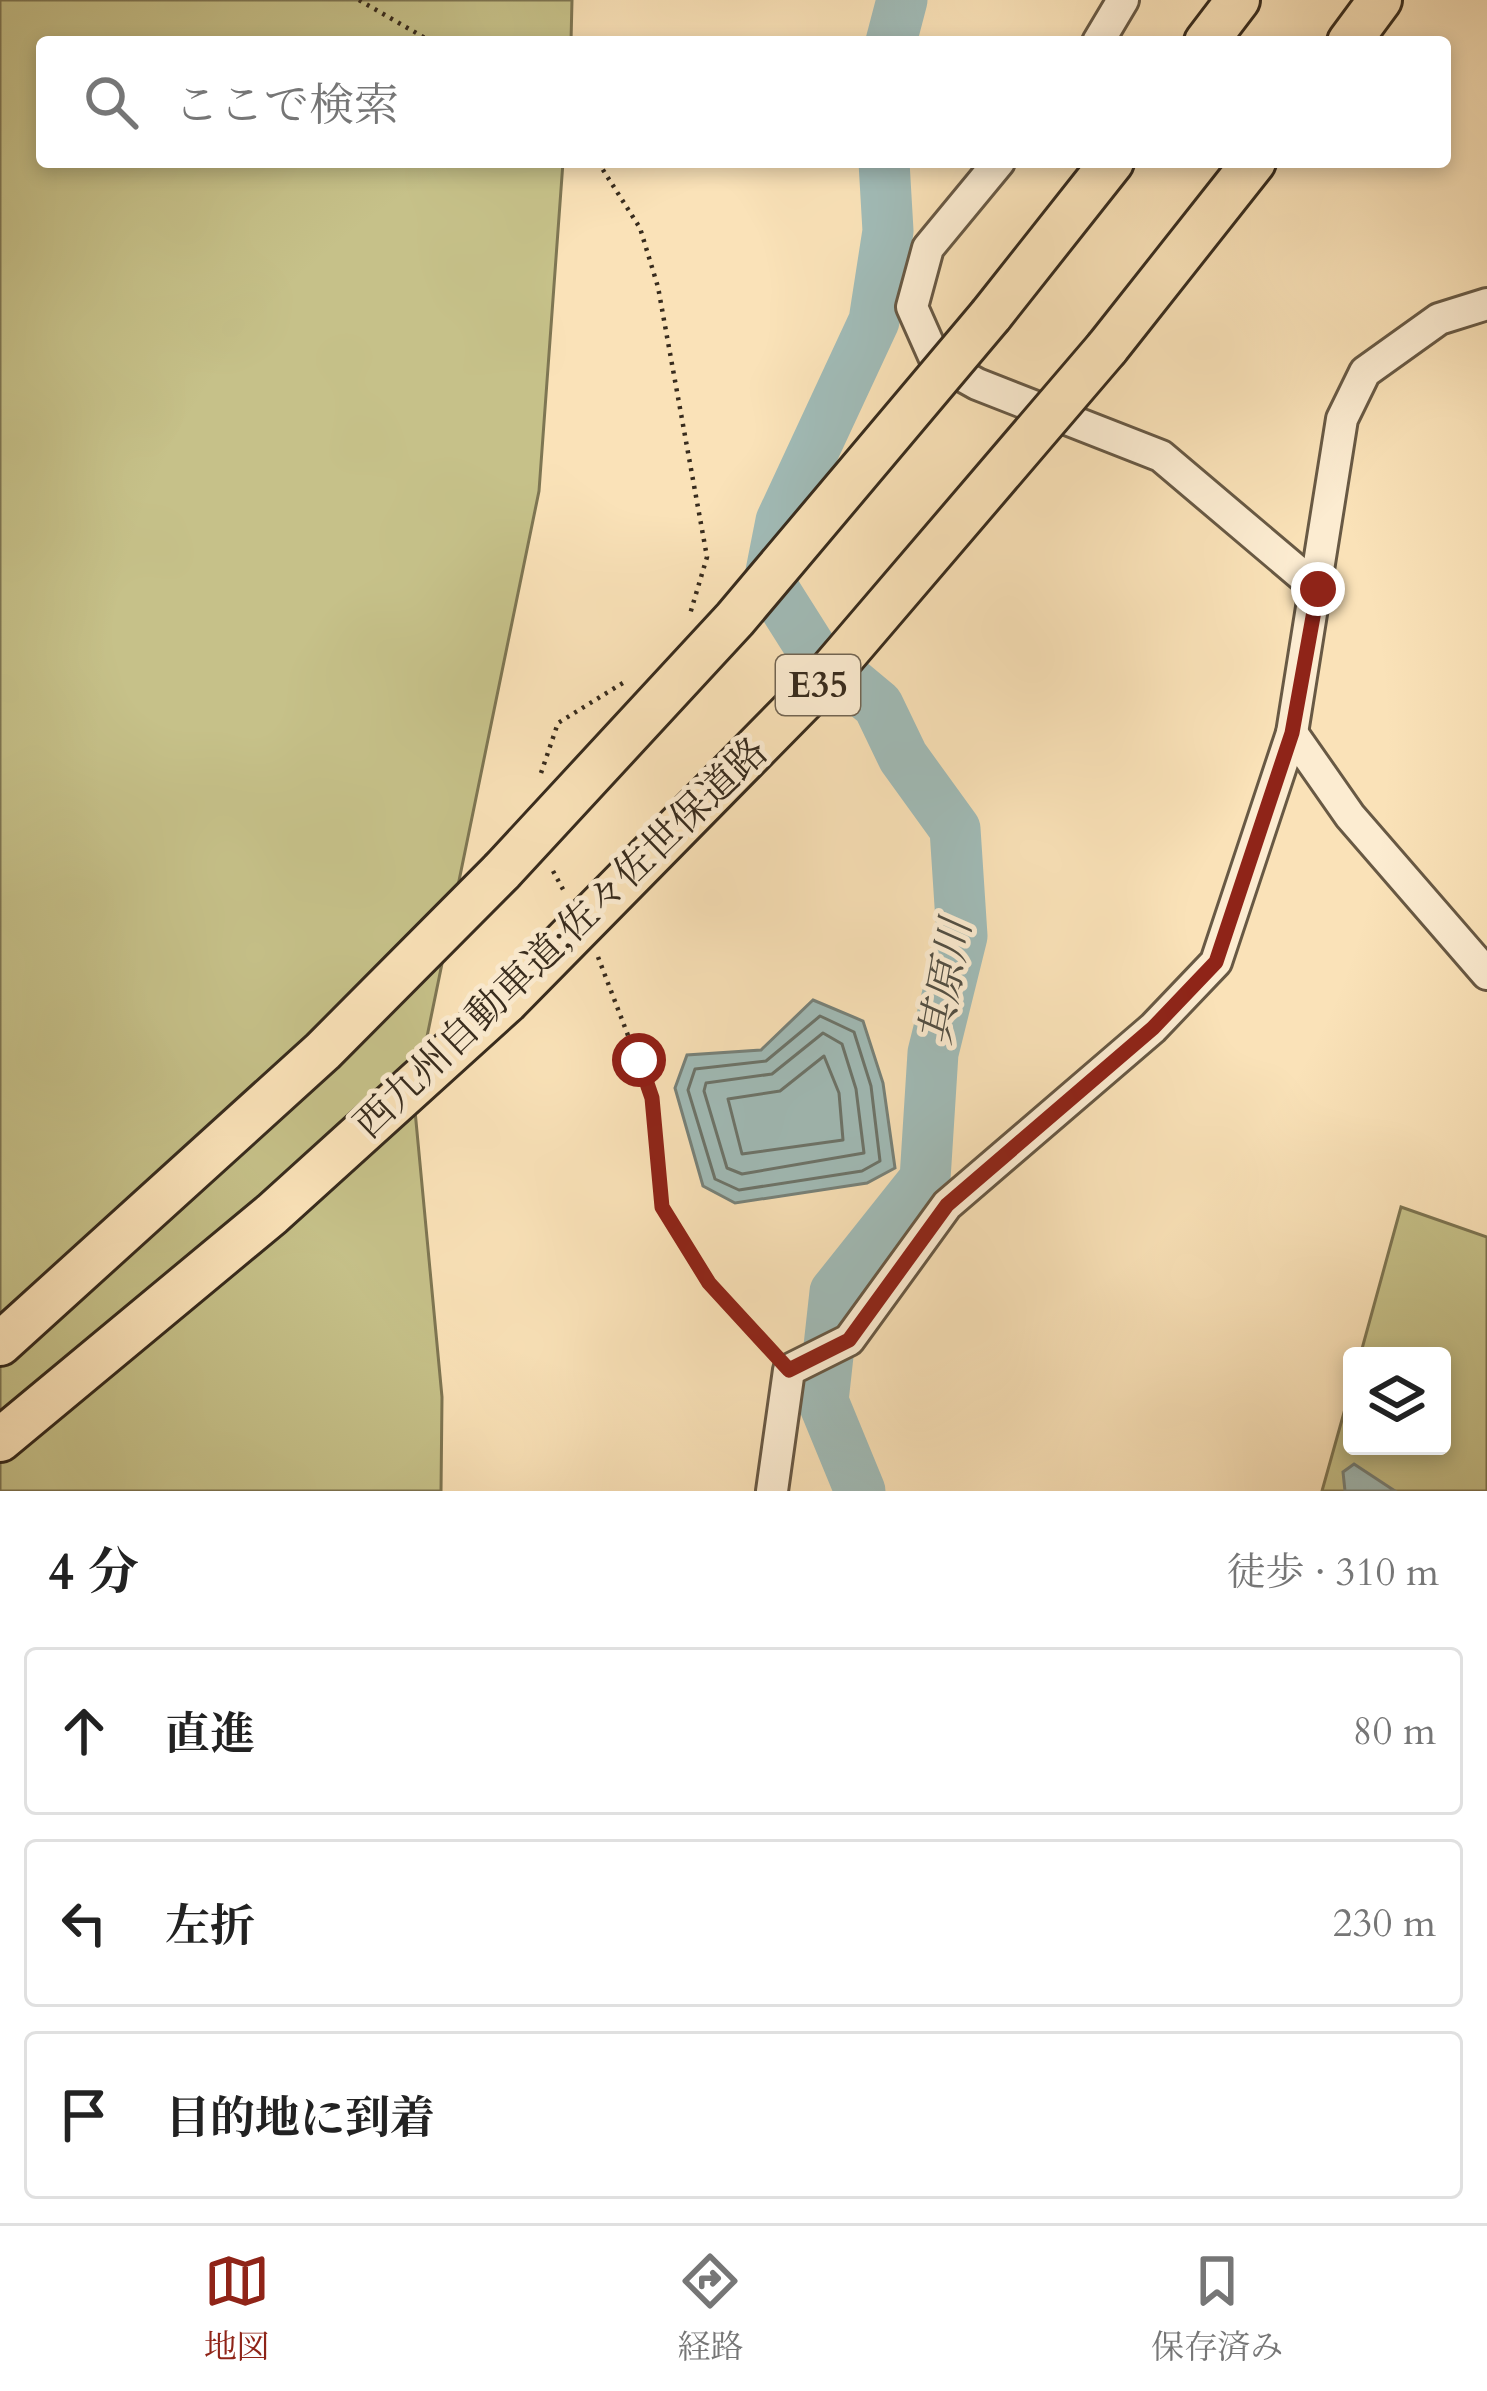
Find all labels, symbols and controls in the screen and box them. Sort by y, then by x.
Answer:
search box [36,36,1451,168]
icon: search [78,69,144,135]
text: ここで検索 [174,75,399,136]
route end [1291,562,1345,616]
road number: E35 [776,655,860,715]
street label: 西九州自動車道;佐々佐世保道路 [343,726,779,1150]
water label: 其原川 [907,911,986,1049]
route start [612,1033,666,1087]
map controls [1343,1347,1451,1455]
button: layers [1343,1347,1451,1455]
text: 4 分 [48,1538,139,1608]
text: 徒歩 · 310 m [1227,1546,1439,1599]
icon: ahead [51,1698,117,1764]
text: 直進 [165,1704,255,1765]
text: 80 m [1353,1705,1436,1758]
icon: left [51,1890,117,1956]
text: 左折 [165,1896,255,1957]
text: 230 m [1333,1897,1436,1950]
icon: arrive [51,2082,117,2148]
text: 目的地に到着 [165,2088,435,2149]
tab: 地図 [204,2248,270,2370]
tab: 経路 [677,2248,743,2370]
tab: 保存済み [1151,2248,1283,2370]

